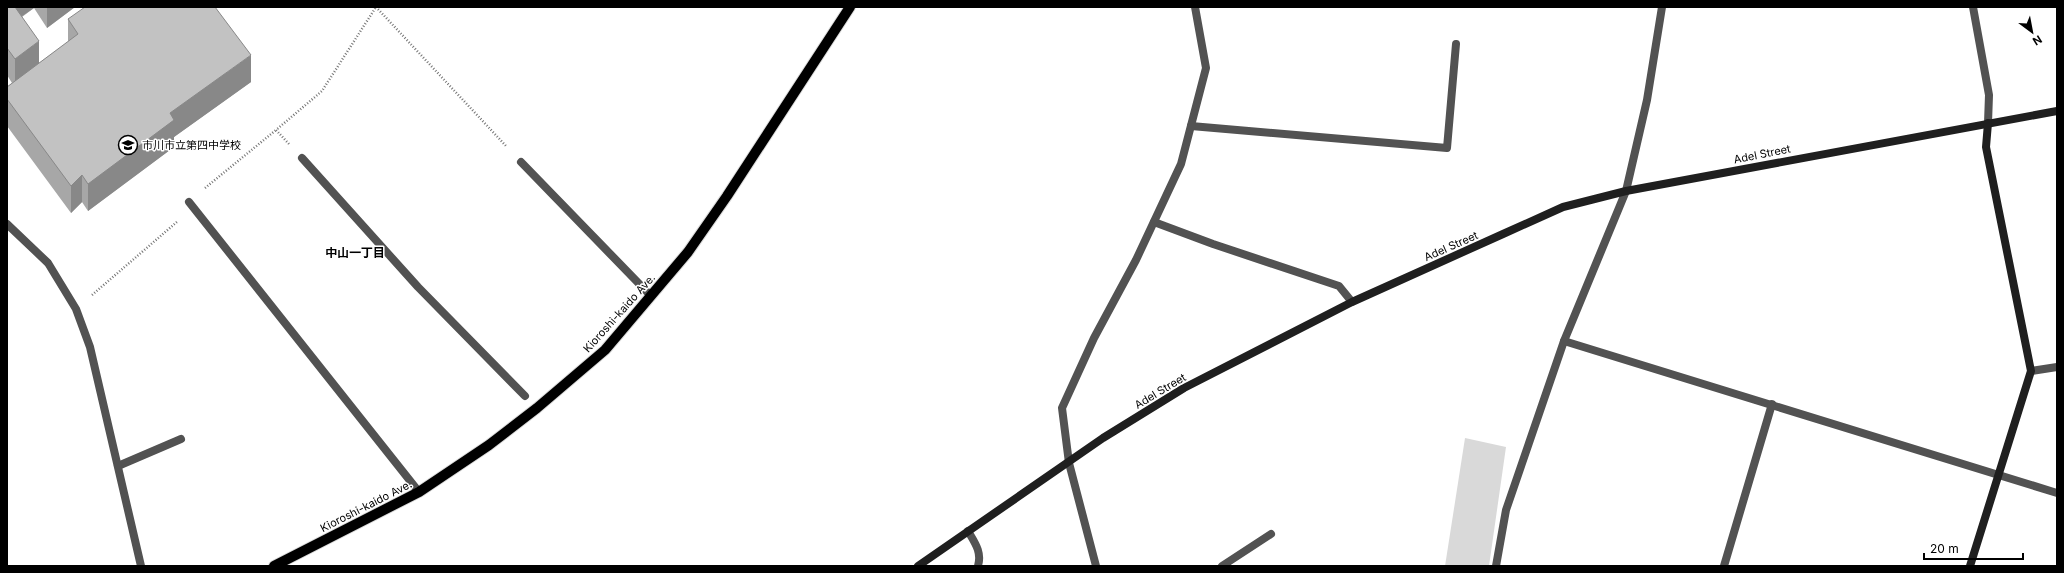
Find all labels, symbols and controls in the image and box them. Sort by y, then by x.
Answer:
north arrow [2012,12,2052,52]
text: N [2030,32,2045,49]
school or university icon: 市川市立第四中学校 [117,134,139,156]
place label: 市川市立第四中学校 [142,138,241,152]
street label: Adel Street [1732,142,1792,166]
street label: Adel Street [1422,228,1480,264]
district label: 中山一丁目 [325,245,385,260]
street label: Kioroshi-kaido Ave. [580,271,658,355]
street label: Adel Street [1132,370,1189,412]
street label: Kioroshi-kaido Ave. [318,477,414,535]
scale bar [1924,535,2023,561]
text: 20 m [1930,541,1959,556]

